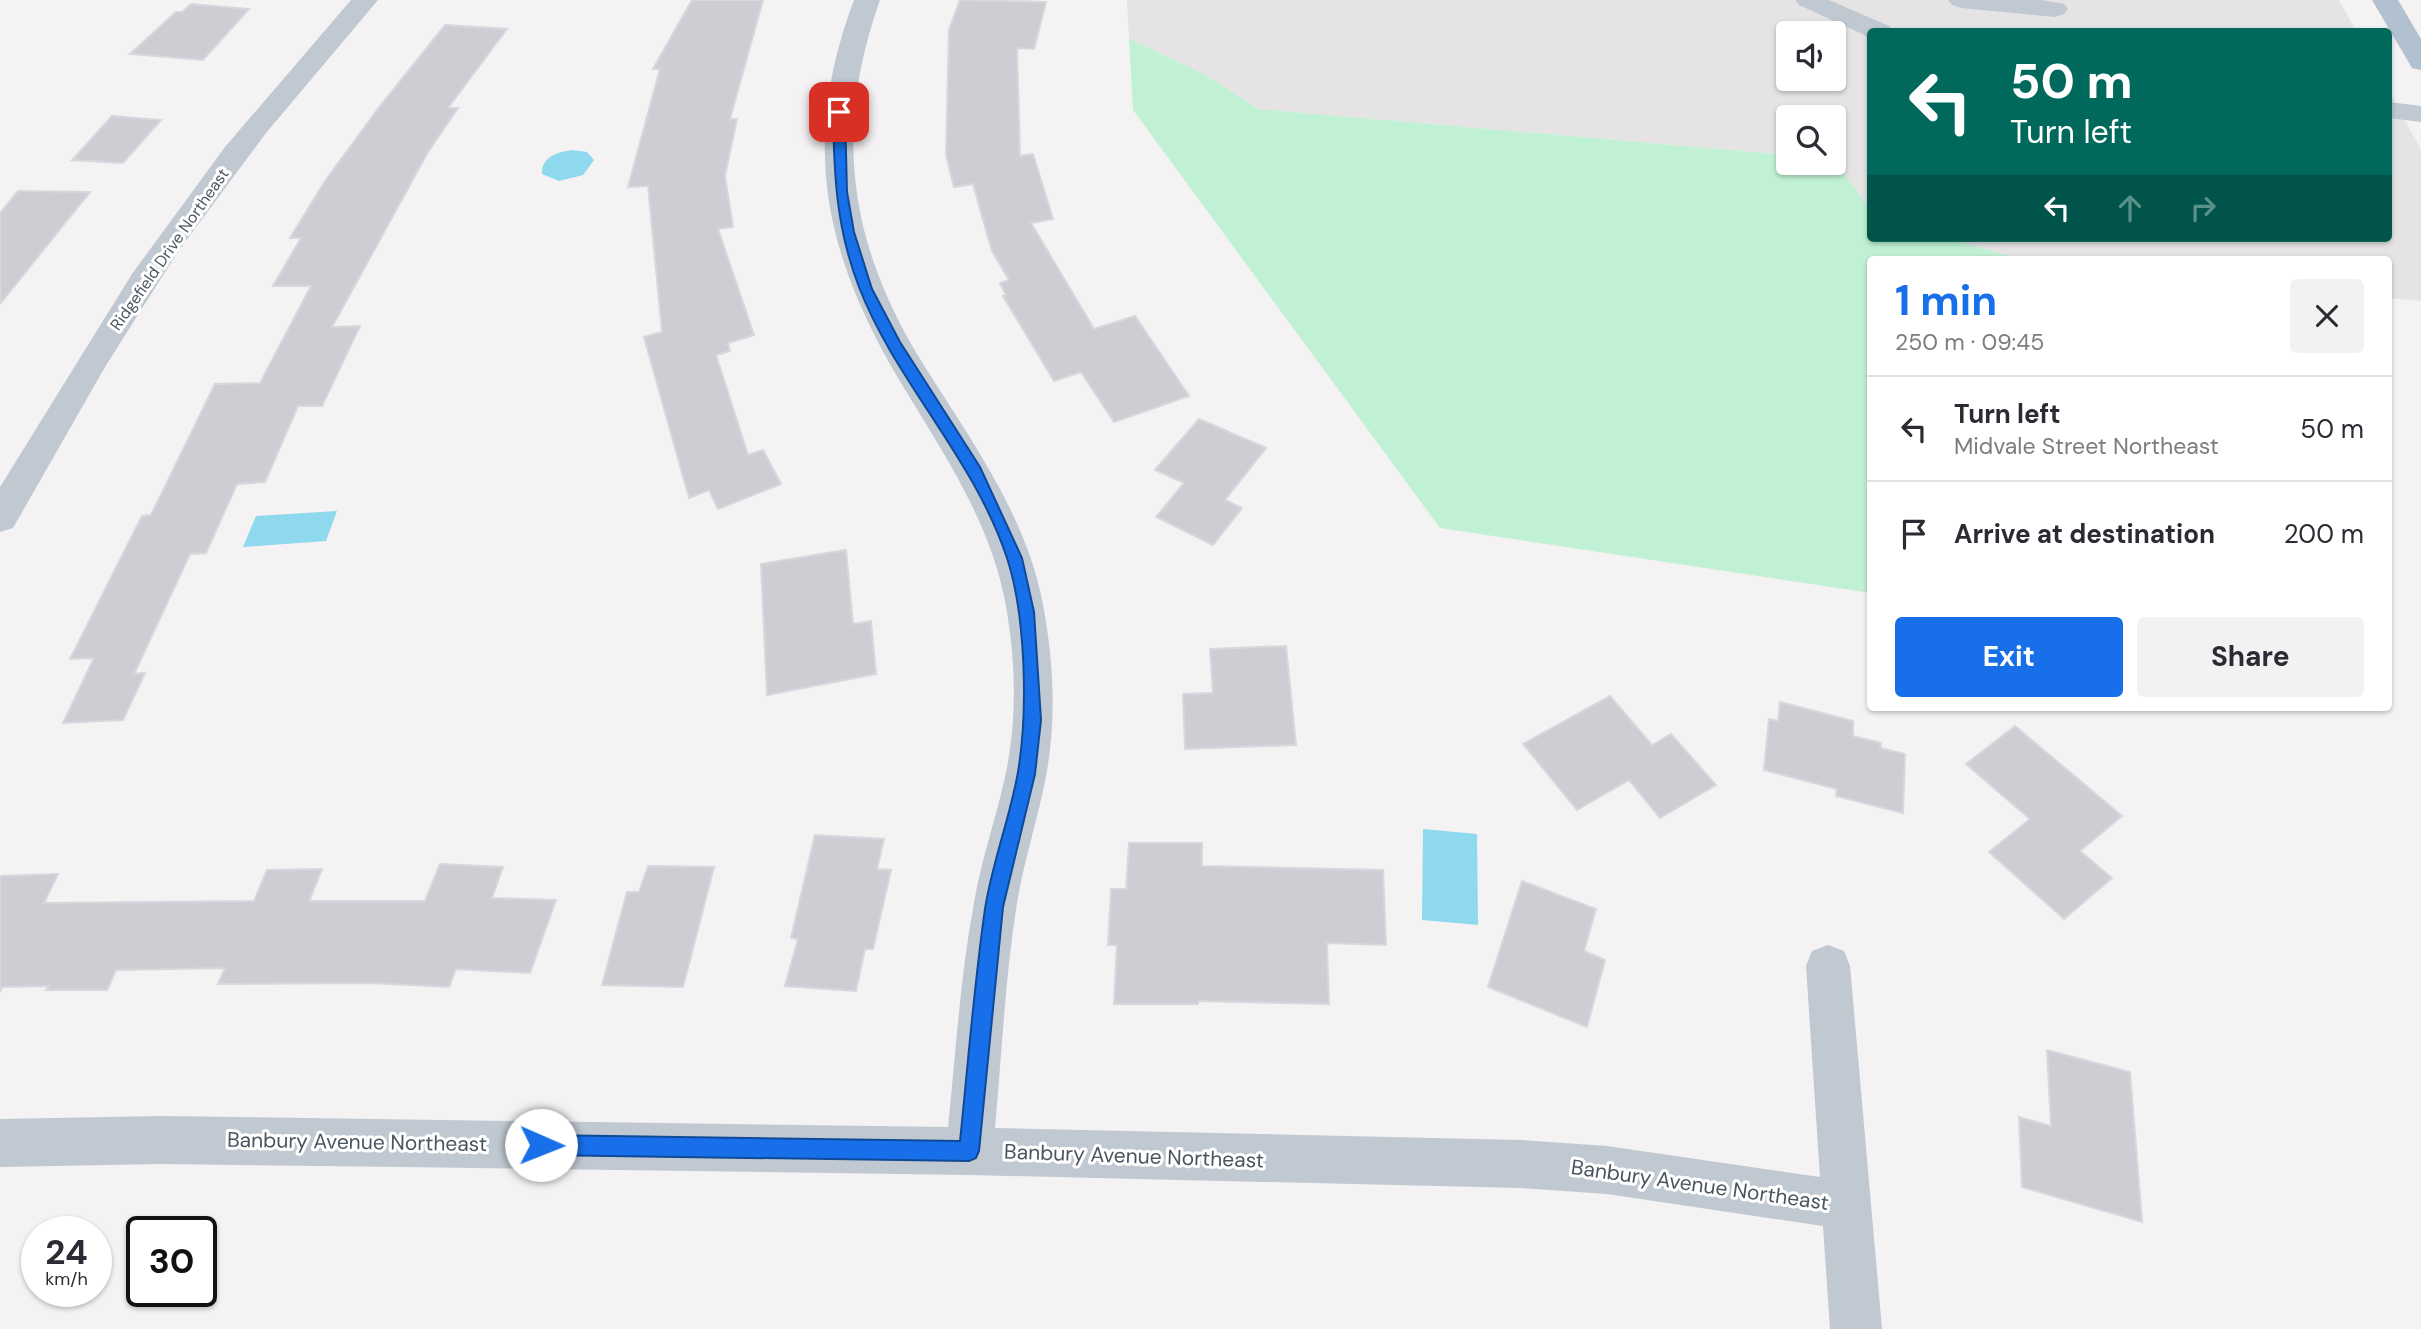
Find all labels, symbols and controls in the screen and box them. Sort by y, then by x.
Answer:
map controls [1776,21,1846,175]
button: sound [1776,21,1846,91]
text: 50 m [2010,49,2133,113]
icon: left [1895,56,1986,147]
pin [809,82,869,142]
icon: arrive [820,93,858,131]
button: search [1776,105,1846,175]
text: Turn left [2010,111,2132,153]
street label: Ridgefield Drive Northeast [105,164,233,334]
icon: left [2038,189,2076,227]
icon: ahead [2111,189,2149,227]
icon: right [2184,189,2222,227]
text: 1 min [1895,273,1997,328]
button: close [2290,279,2364,353]
text: 250 m · 09:45 [1895,327,2044,357]
text: Turn left [1954,397,2061,431]
icon: left [1895,410,1933,448]
text: 50 m [2300,412,2364,446]
text: Midvale Street Northeast [1954,431,2219,461]
icon: arrive [1895,515,1933,553]
text: Arrive at destination [1954,517,2215,551]
text: 200 m [2284,517,2364,551]
button: Exit [1895,617,2123,697]
button: Share [2137,617,2364,697]
position arrow [504,1108,578,1182]
street label: Banbury Avenue Northeast [227,1126,487,1158]
street label: Banbury Avenue Northeast [1004,1137,1264,1175]
street label: Banbury Avenue Northeast [1569,1153,1831,1217]
speed limit sign: 30 [126,1216,217,1307]
text: 24 [45,1229,88,1275]
text: km/h [45,1267,88,1291]

